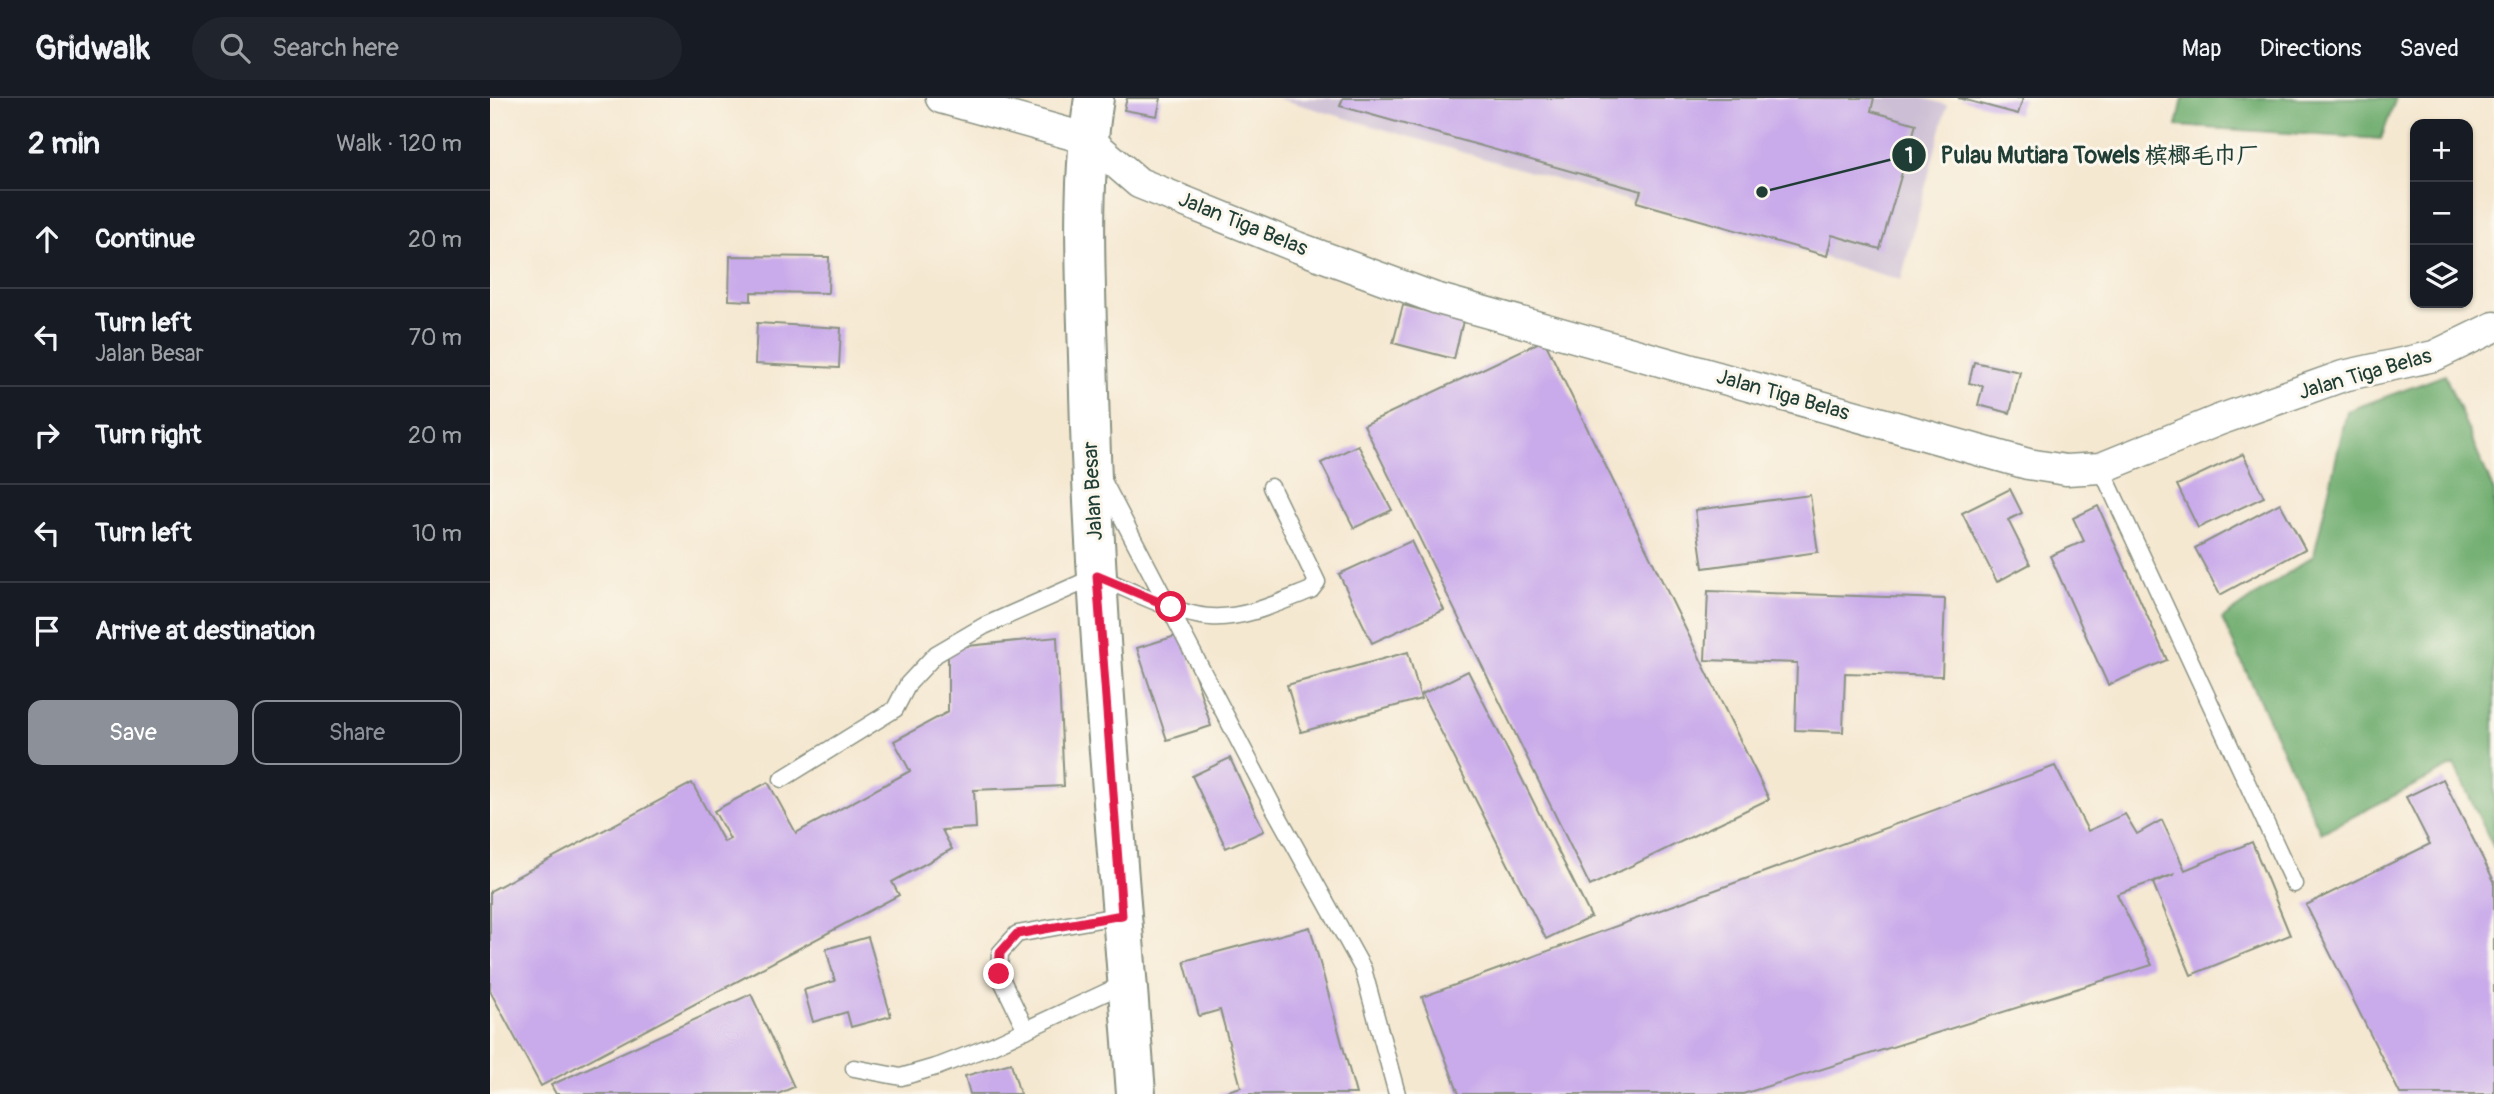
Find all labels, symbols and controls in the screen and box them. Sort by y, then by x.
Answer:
search box [192,17,682,80]
text: Gridwalk [35,28,150,69]
icon: search [216,29,254,67]
text: Search here [272,32,399,64]
text: Map [2182,34,2222,63]
text: Directions [2260,34,2361,63]
text: Saved [2399,34,2459,63]
map controls [2410,119,2473,308]
button: + [2410,119,2473,182]
text: 2 min [28,125,100,162]
text: Walk · 120 m [336,129,462,158]
callout: Pulau Mutiara Towels 槟榔毛巾厂 [1891,133,2273,177]
text: Pulau Mutiara Towels 槟榔毛巾厂 [1940,141,2260,170]
text: 1 [1905,143,1913,170]
button: − [2410,182,2473,245]
street label: Jalan Tiga Belas [1174,186,1312,262]
icon: ahead [28,220,66,258]
text: Continue [95,223,195,255]
text: 20 m [408,225,462,254]
button: layers [2410,245,2473,308]
text: Turn left [95,307,191,339]
icon: left [28,318,66,356]
text: 70 m [409,323,462,352]
text: Jalan Besar [95,339,204,368]
street label: Jalan Tiga Belas [2295,342,2435,406]
street label: Jalan Tiga Belas [1713,363,1853,427]
icon: right [28,416,66,454]
text: Turn right [95,419,201,451]
text: 20 m [408,421,462,450]
street label: Jalan Besar [1077,440,1109,541]
icon: left [28,514,66,552]
text: Turn left [95,517,191,549]
text: 10 m [412,519,462,548]
route start [1155,591,1186,622]
icon: arrive [28,612,66,650]
text: Arrive at destination [95,615,315,647]
button: Save [28,700,238,765]
button: Share [252,700,462,765]
route end [983,958,1014,989]

